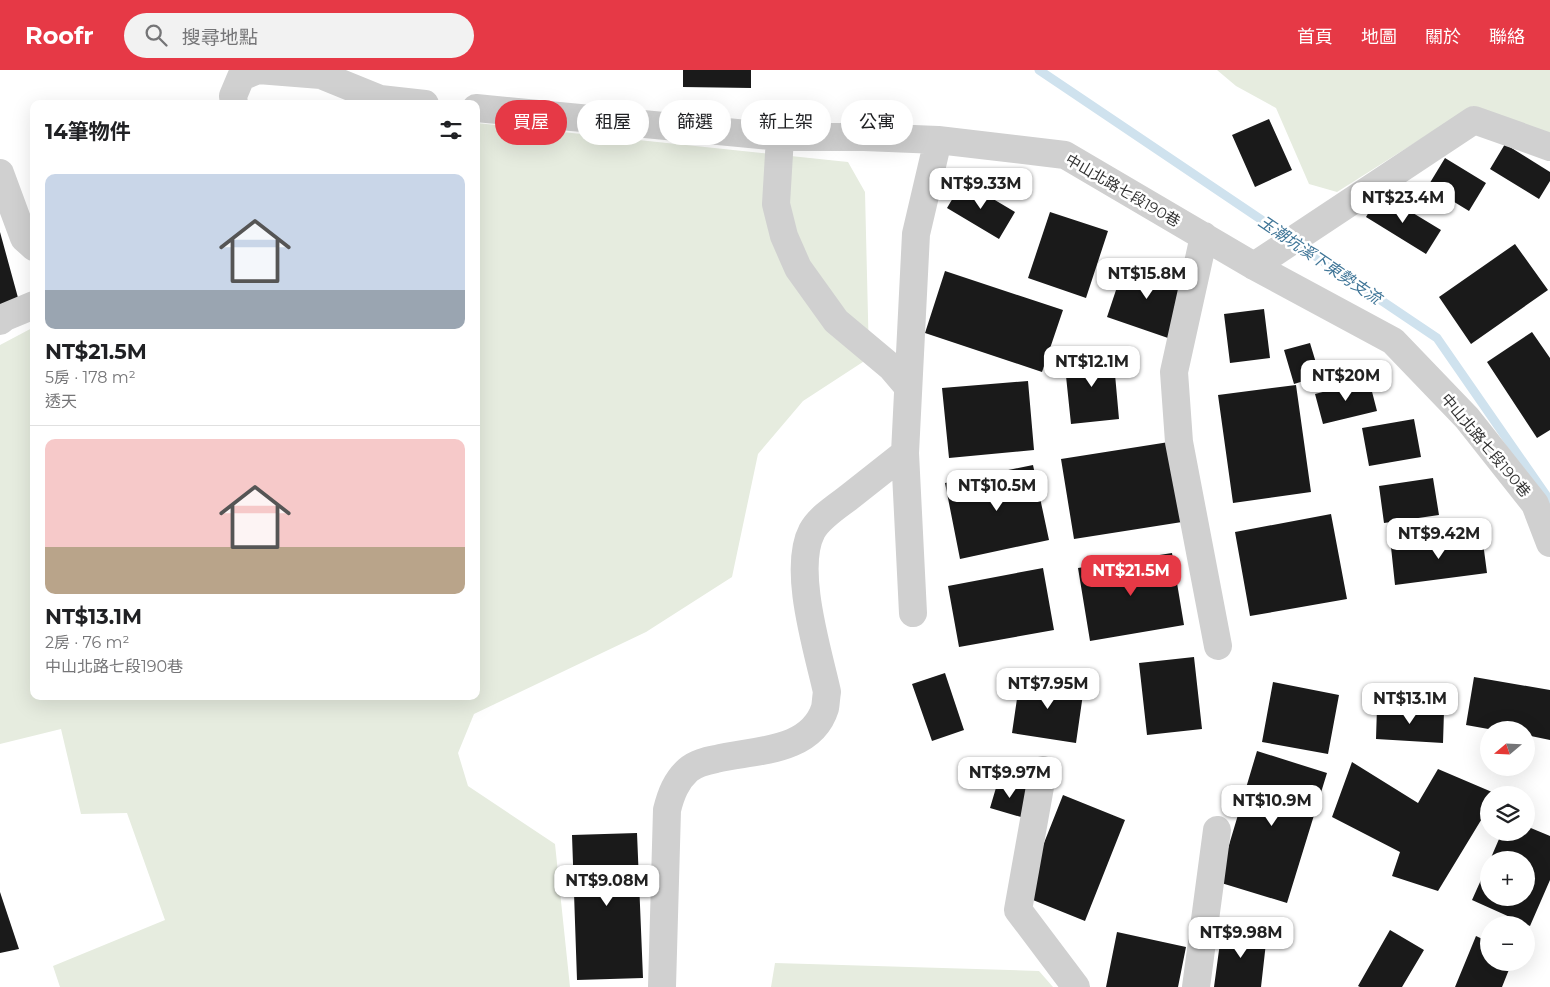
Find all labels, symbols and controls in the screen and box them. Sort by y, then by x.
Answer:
search box [124,13,474,58]
text: Roofr [25,21,94,50]
icon: search [142,21,170,49]
text: 搜尋地點 [182,26,258,49]
text: 首頁 [1297,26,1333,48]
text: 地圖 [1361,26,1397,48]
text: 關於 [1425,26,1461,48]
text: 聯絡 [1489,26,1525,48]
chip: 買屋 [495,100,567,145]
chip: 租屋 [577,100,649,145]
chip: 篩選 [659,100,731,145]
chip: 新上架 [741,100,831,145]
chip: 公寓 [841,100,913,145]
icon: filters [437,116,465,144]
text: 14筆物件 [45,119,131,144]
street label: 中山北路七段190巷 [1062,149,1184,231]
pin: NT$9.33M [929,168,1033,210]
text: NT$9.33M [940,174,1022,193]
pin: NT$23.4M [1351,182,1455,224]
text: NT$23.4M [1362,188,1444,207]
icon: home [210,206,300,296]
water label: 玉潮坑溪下東勢支流 [1255,212,1387,309]
pin: NT$15.8M [1095,258,1199,300]
text: NT$15.8M [1108,264,1186,283]
text: NT$21.5M [45,339,147,364]
pin: NT$12.1M [1040,346,1144,388]
text: NT$12.1M [1055,352,1129,371]
pin: NT$20M [1305,360,1387,402]
text: NT$20M [1312,366,1380,385]
text: 5房 · 178 m² [45,368,136,387]
street label: 中山北路七段190巷 [1437,389,1535,501]
text: 透天 [45,392,77,411]
pin: NT$10.5M [945,470,1049,512]
icon: home [210,472,300,562]
text: NT$10.5M [958,476,1036,495]
pin: NT$9.42M [1387,518,1491,560]
text: NT$9.42M [1398,524,1480,543]
pin: NT$21.5M [1079,554,1183,597]
text: NT$21.5M [1092,561,1170,580]
text: NT$13.1M [45,604,142,629]
text: 2房 · 76 m² [45,633,129,652]
text: 中山北路七段190巷 [45,657,183,676]
pin: NT$7.95M [996,668,1100,710]
text: NT$7.95M [1007,674,1089,693]
pin: NT$13.1M [1358,682,1462,725]
text: NT$13.1M [1373,689,1447,708]
north arrow [1480,721,1535,776]
map controls [1480,721,1535,971]
pin: NT$9.97M [958,756,1062,799]
text: NT$9.97M [969,763,1051,782]
pin: NT$10.9M [1220,784,1324,827]
button: layers [1480,786,1535,841]
text: NT$10.9M [1232,791,1312,810]
button: + [1480,851,1535,906]
pin: NT$9.08M [555,864,659,907]
text: NT$9.08M [565,871,649,890]
pin: NT$9.98M [1189,916,1293,959]
button: − [1480,916,1535,971]
text: NT$9.98M [1200,923,1283,942]

